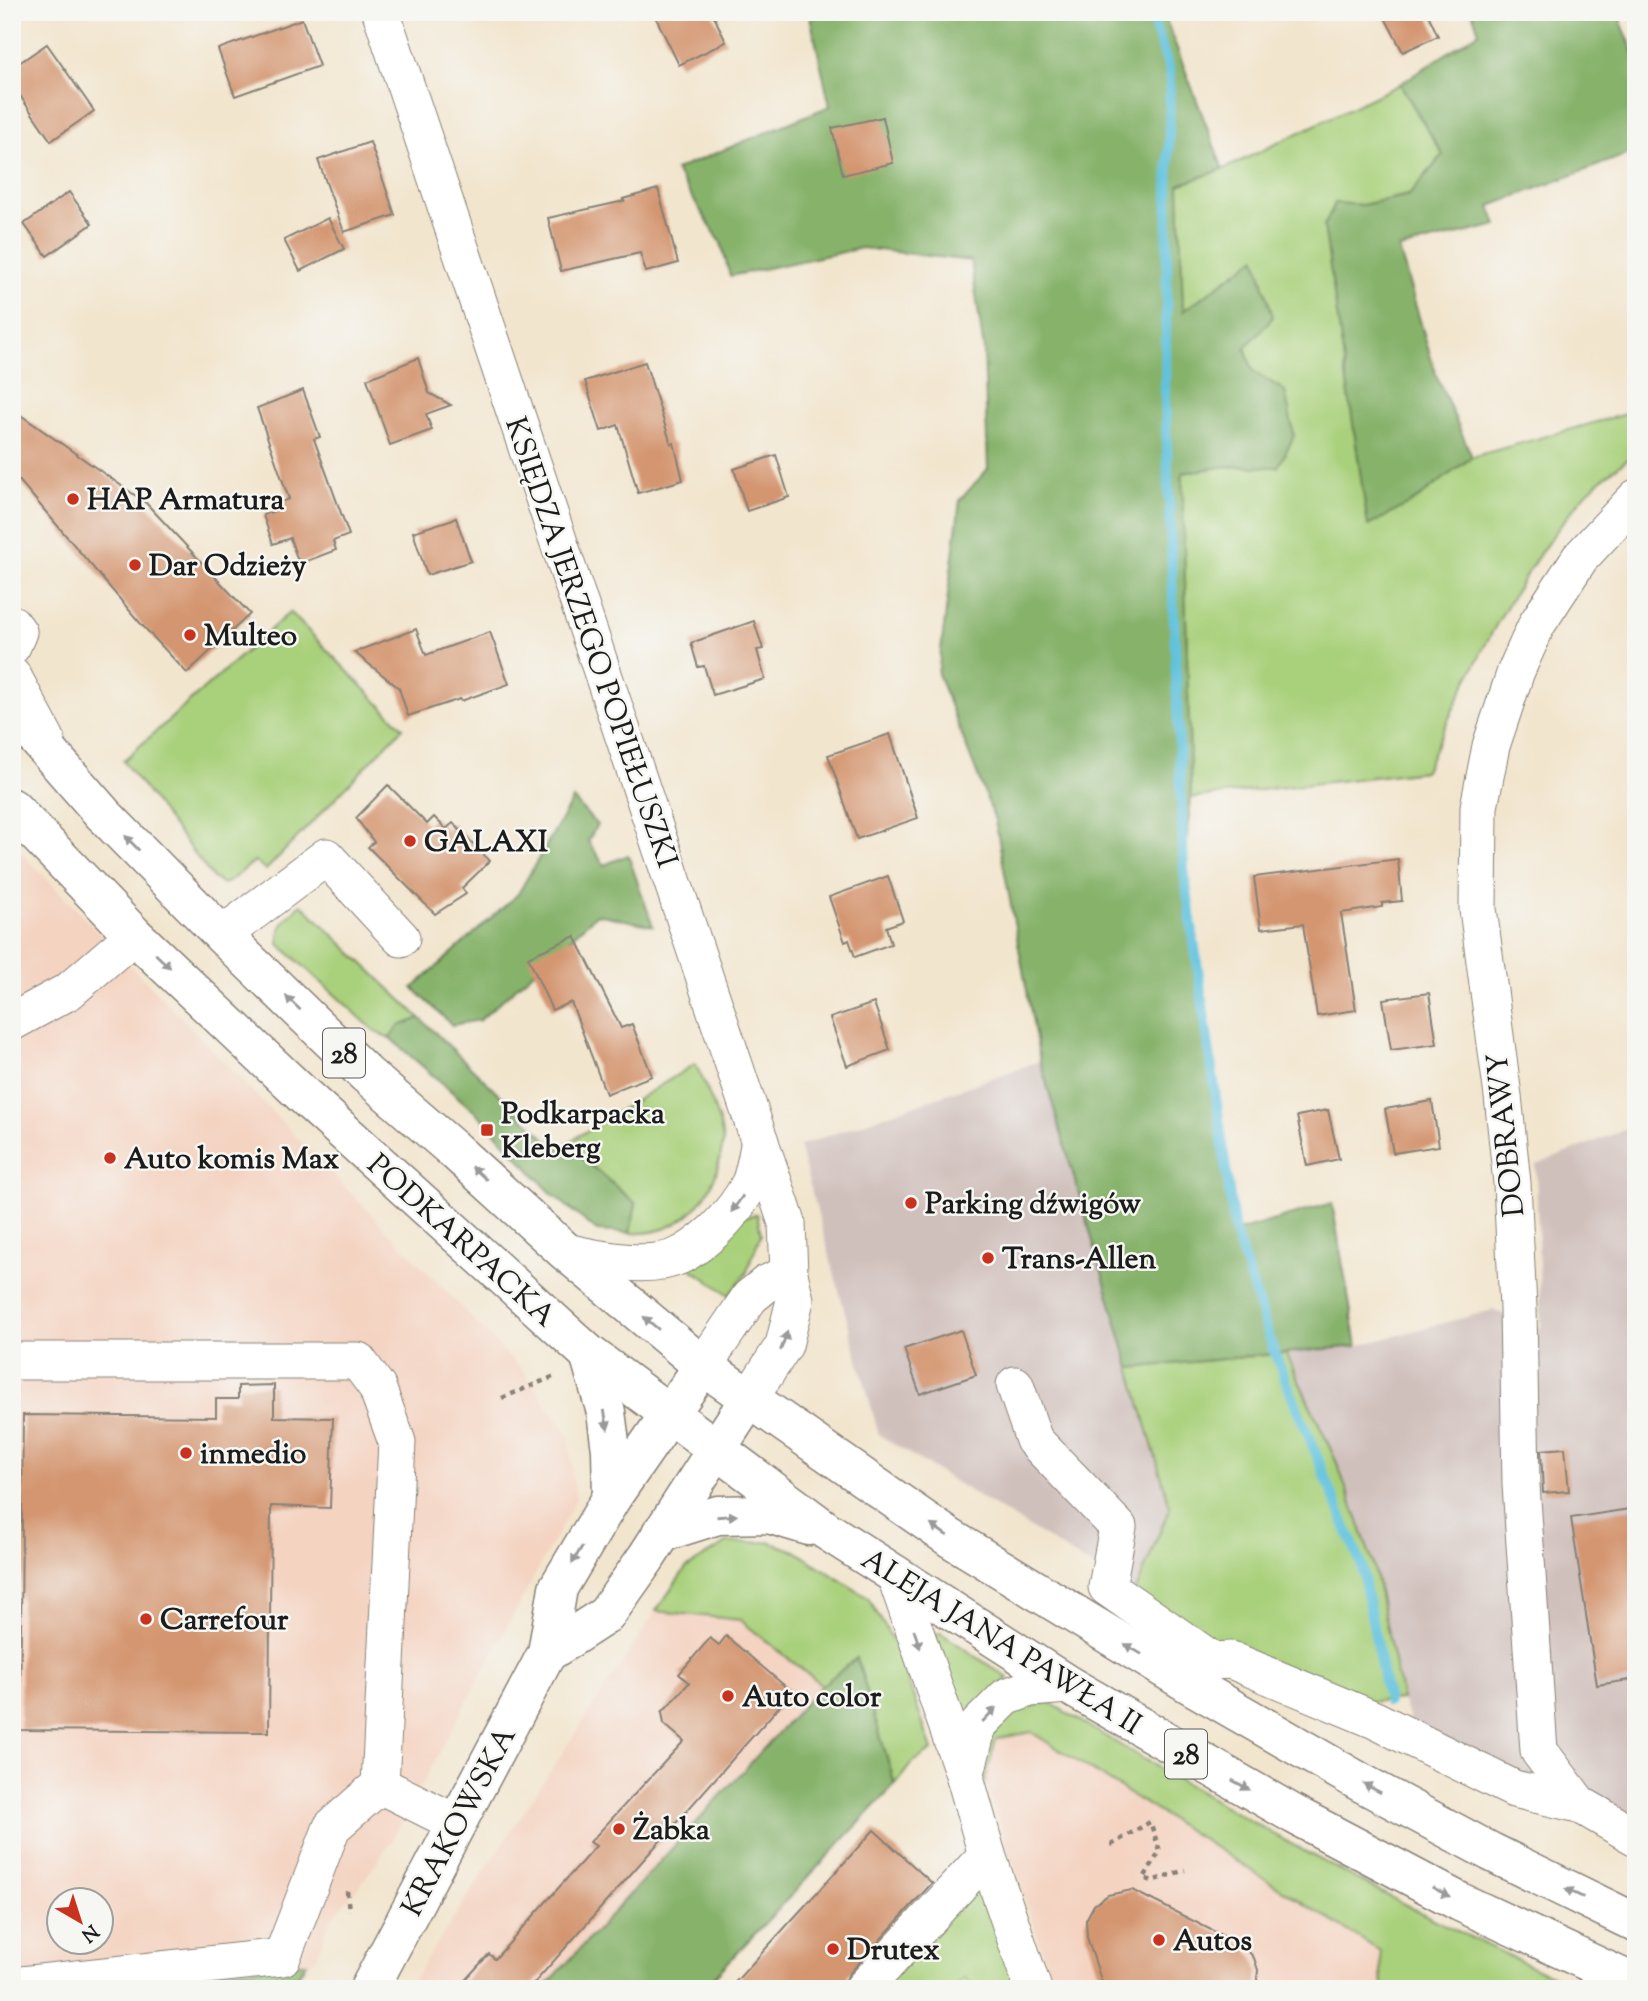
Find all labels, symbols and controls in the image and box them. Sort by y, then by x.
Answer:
street label: KSIĘDZA JERZEGO POPIEŁUSZKI [492,412,687,874]
place label: HAP Armatura [87,480,285,523]
marker: HAP Armatura [65,491,81,507]
place label: Dar Odzieży [149,546,306,589]
marker: Dar Odzieży [127,557,143,573]
place label: Multeo [204,616,297,659]
marker: Multeo [182,627,198,643]
place label: GALAXI [424,822,548,865]
marker: GALAXI [402,833,418,849]
one-way arrow [124,835,140,852]
one-way arrow [154,953,171,969]
one-way arrow [285,996,302,1012]
road number: 28 [323,1028,365,1078]
street label: DOBRAWY [1477,1051,1537,1219]
place label: Podkarpacka Kleberg [501,1094,665,1171]
marker: Podkarpacka Kleberg [479,1122,495,1138]
place label: Auto komis Max [124,1139,340,1182]
street label: PODKARPACKA [356,1145,564,1339]
marker: Auto komis Max [102,1150,118,1166]
one-way arrow [470,1165,488,1181]
place label: Parking dźwigów [925,1184,1141,1227]
one-way arrow [730,1195,744,1213]
marker: Parking dźwigów [903,1195,919,1211]
place label: Trans-Allen [1002,1239,1157,1282]
marker: Trans-Allen [980,1250,996,1266]
one-way arrow [642,1315,660,1330]
one-way arrow [778,1331,789,1352]
one-way arrow [601,1409,612,1431]
place label: inmedio [200,1434,306,1477]
marker: inmedio [178,1445,194,1461]
one-way arrow [716,1510,738,1521]
one-way arrow [929,1524,949,1537]
street label: ALEJA JANA PAWŁA II [852,1539,1149,1747]
one-way arrow [571,1546,584,1565]
place label: Carrefour [160,1600,289,1643]
marker: Carrefour [138,1611,154,1627]
one-way arrow [912,1628,923,1649]
one-way arrow [1123,1643,1142,1656]
place label: Auto color [742,1677,882,1720]
marker: Auto color [720,1688,736,1704]
one-way arrow [980,1707,996,1724]
street label: KRAKOWSKA [392,1720,528,1925]
road number: 28 [1165,1730,1207,1778]
one-way arrow [1231,1779,1250,1791]
one-way arrow [1363,1782,1382,1794]
place label: Żabka [633,1810,710,1853]
marker: Żabka [611,1821,627,1837]
north arrow [46,1885,116,1955]
one-way arrow [1431,1886,1451,1898]
one-way arrow [1564,1887,1584,1898]
text: N [75,1917,104,1948]
place label: Autos [1173,1921,1252,1964]
place label: Drutex [847,1930,940,1973]
marker: Autos [1151,1932,1167,1948]
marker: Drutex [825,1941,841,1957]

